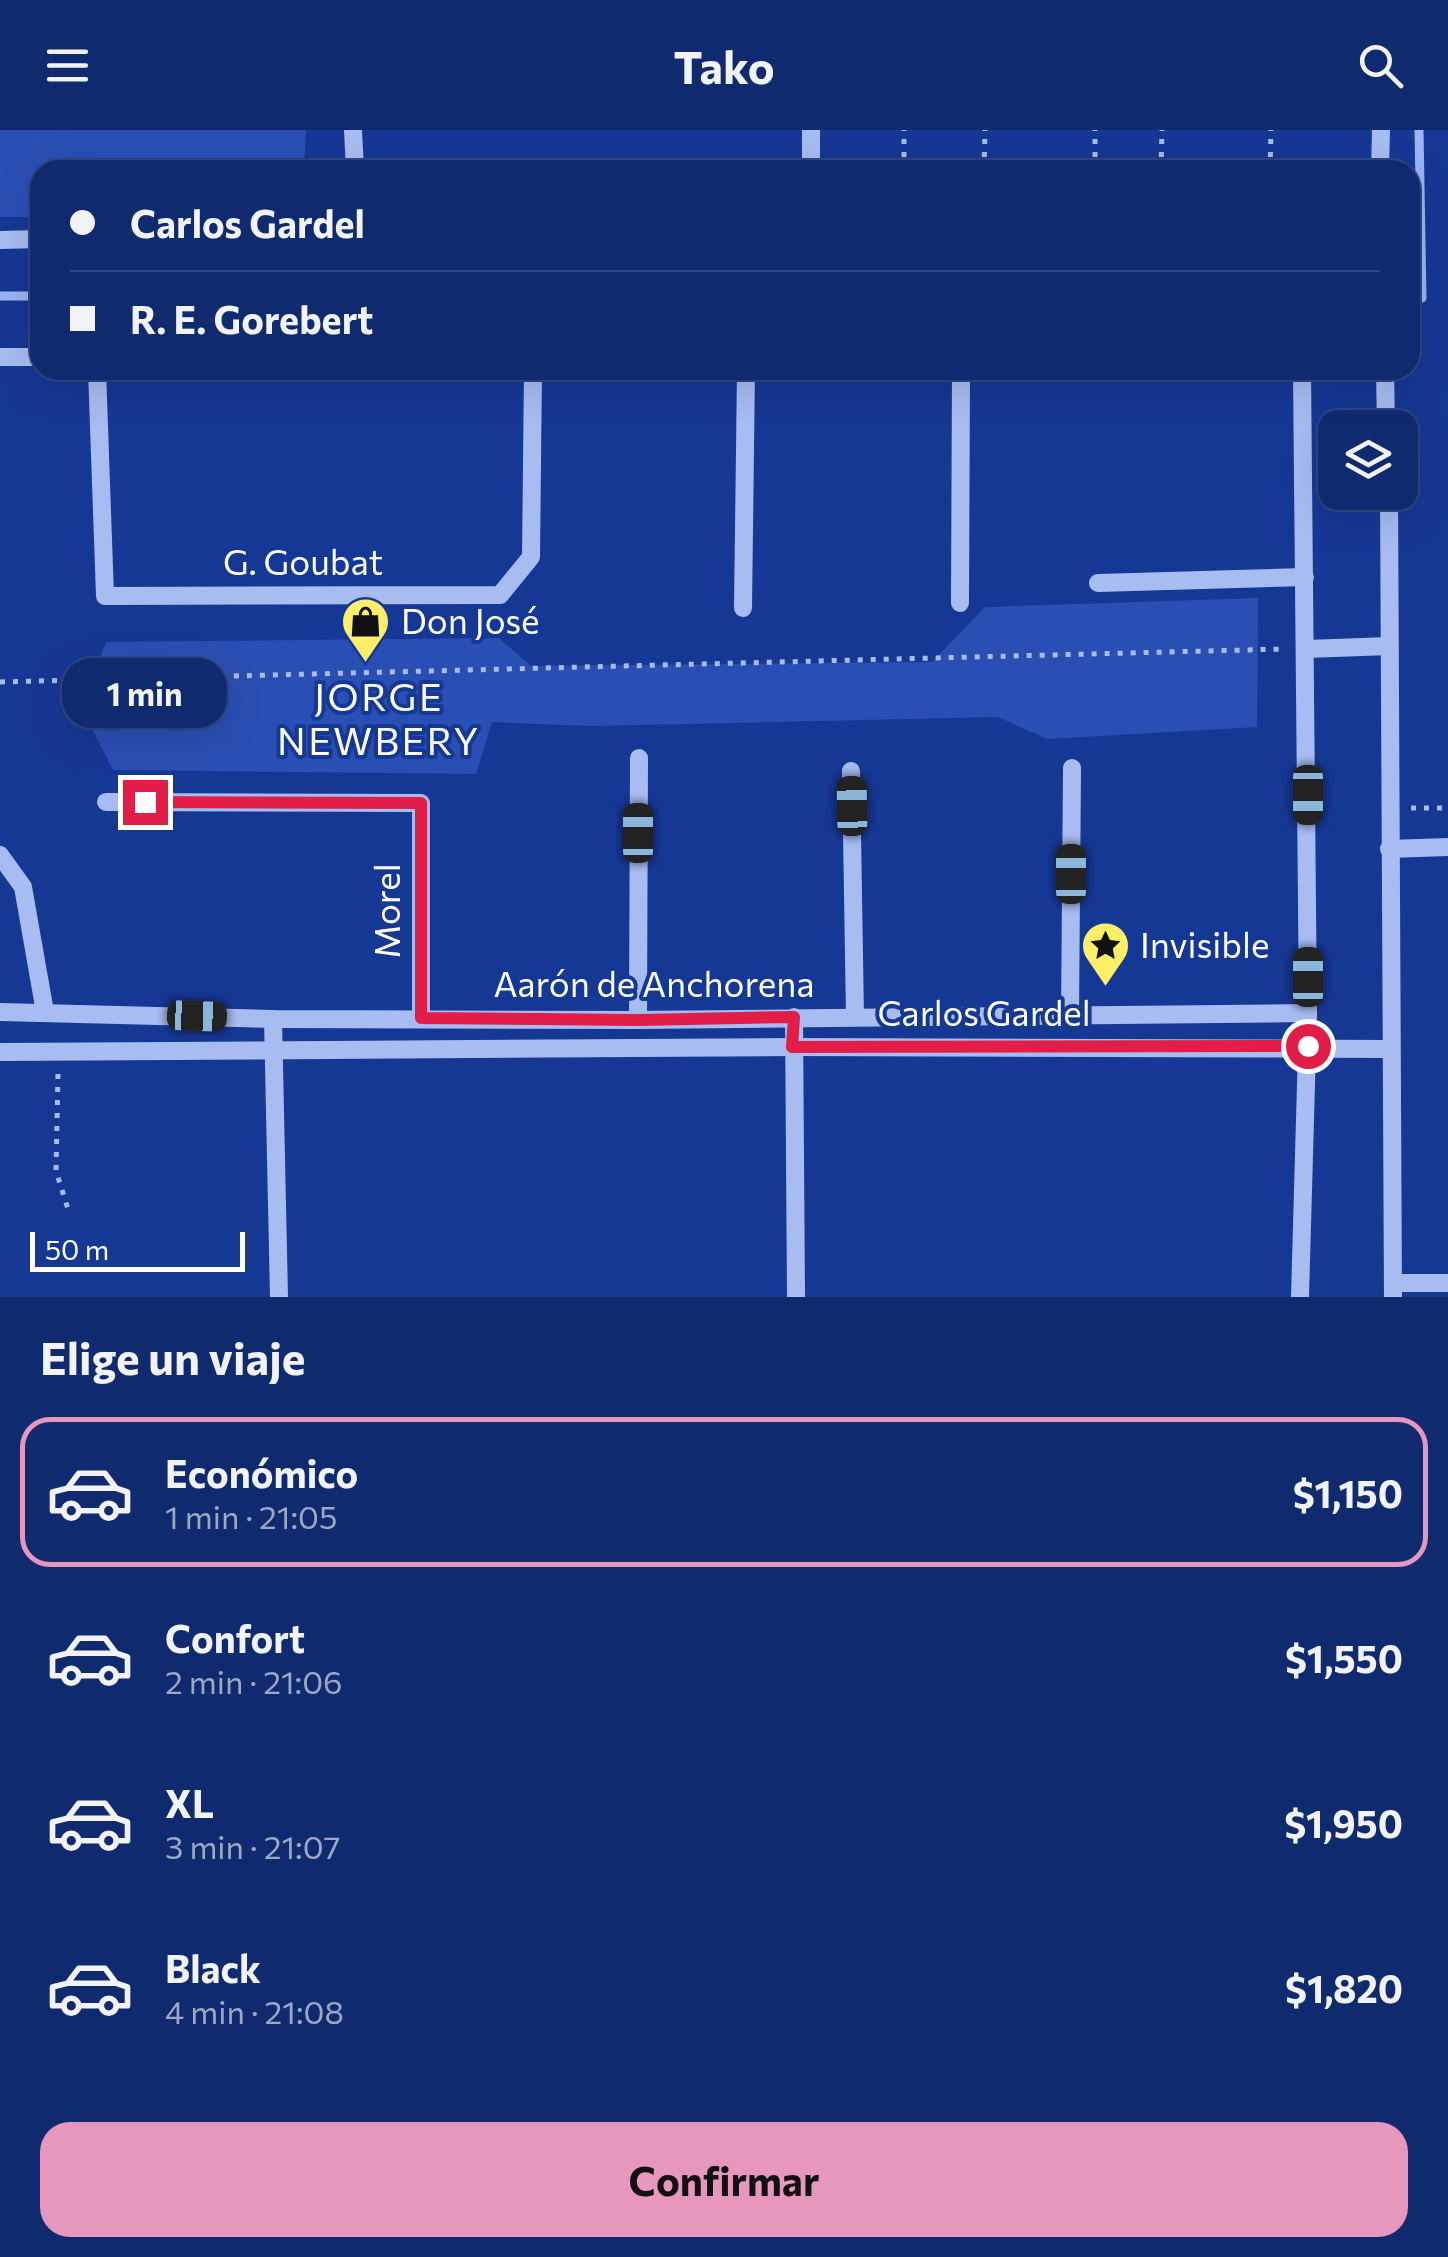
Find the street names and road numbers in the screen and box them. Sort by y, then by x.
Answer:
street label: G. Goubat [223,539,383,582]
street label: Morel [364,863,407,959]
street label: Aarón de Anchorena [493,961,815,1004]
street label: Carlos Gardel [877,990,1091,1033]

